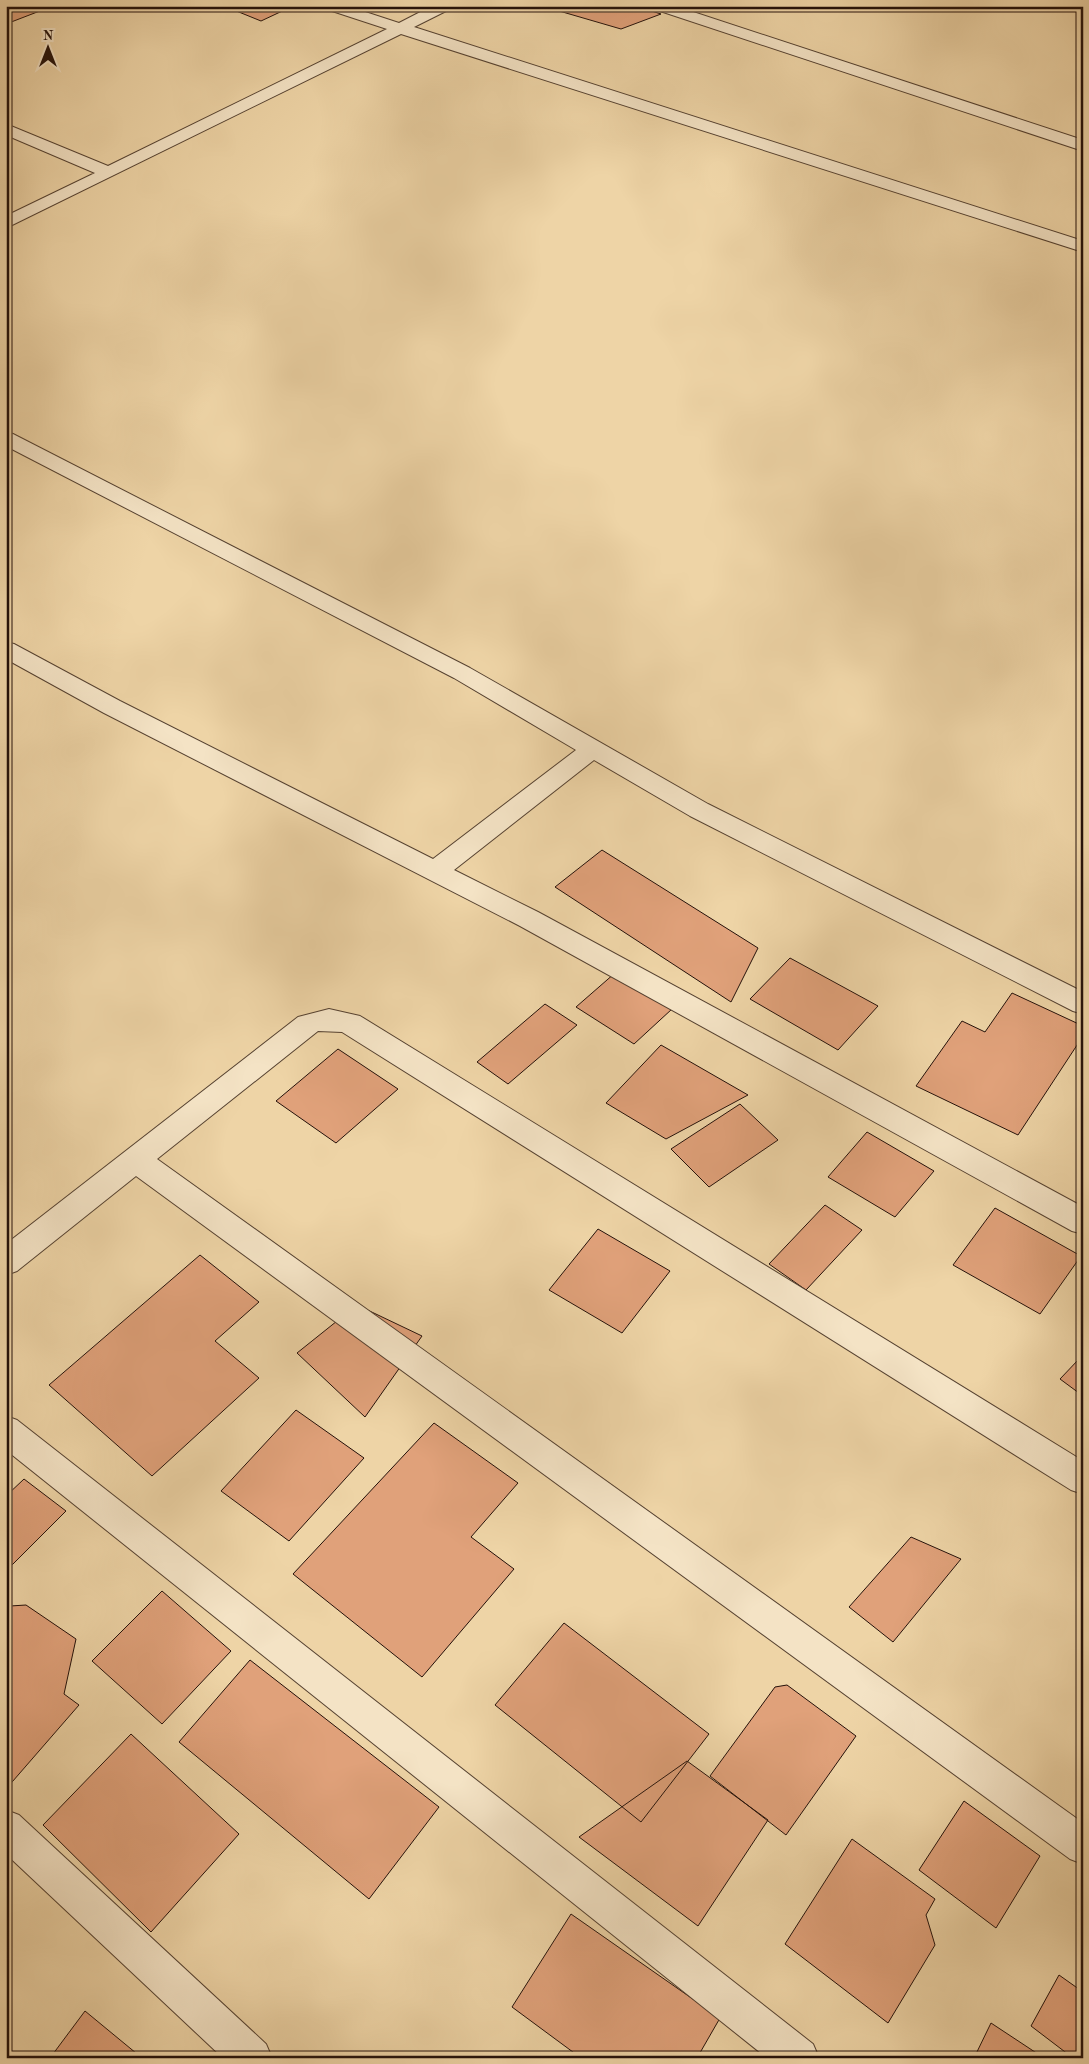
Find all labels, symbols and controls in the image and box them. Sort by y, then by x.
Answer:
north arrow [22,22,72,72]
text: N [43,29,54,43]

